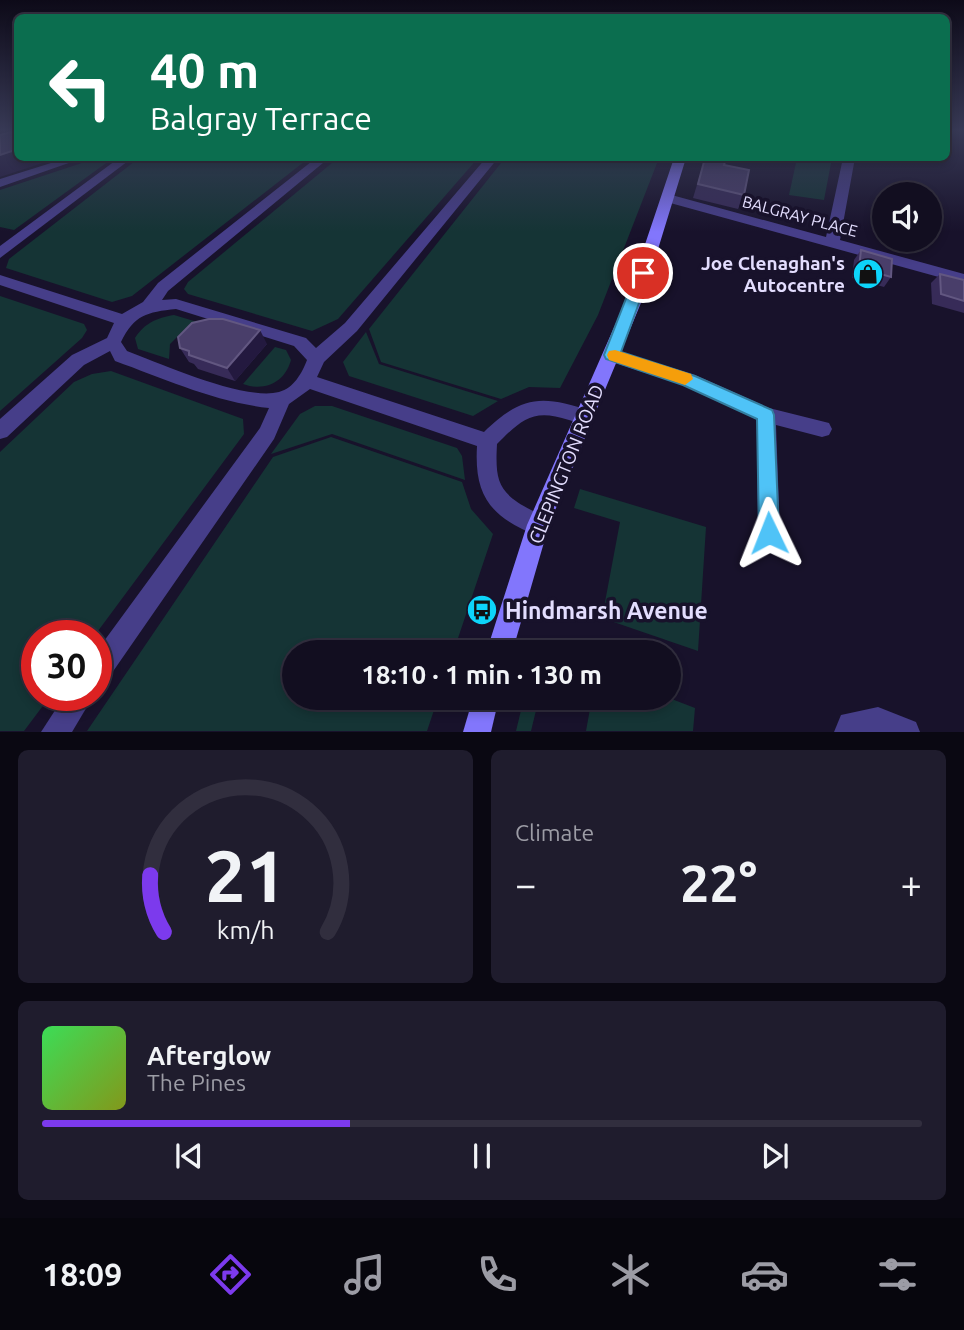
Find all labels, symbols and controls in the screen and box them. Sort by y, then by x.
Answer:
icon: left [35,42,126,133]
text: 40 m [150,42,259,97]
text: Balgray Terrace [150,100,372,136]
map controls [872,182,942,252]
button: sound [872,182,942,252]
street label: BALGRAY PLACE [740,192,860,240]
pin [613,243,673,303]
place label: Joe Clenaghan's Autocentre [701,252,845,296]
icon: arrive [624,254,662,292]
shop icon: Joe Clenaghan's Autocentre [851,257,885,291]
street label: CLEPINGTON ROAD [524,381,608,547]
position arrow [732,496,806,570]
bus stop icon: Hindmarsh Avenue [465,593,499,627]
place label: Hindmarsh Avenue [505,598,708,623]
speed limit sign: 30 [21,620,112,711]
text: 18:10 · 1 min · 130 m [361,660,602,689]
text: Climate [515,820,594,845]
text: 21 [204,835,287,917]
text: 22° [680,854,757,912]
text: − [515,863,536,905]
text: + [901,863,922,905]
text: km/h [217,916,274,944]
text: Afterglow [147,1041,271,1070]
text: The Pines [147,1070,246,1095]
icon: previous [170,1137,208,1175]
icon: pause [463,1137,501,1175]
icon: next [756,1137,794,1175]
icon: directions [206,1250,255,1299]
icon: music [340,1250,389,1299]
icon: phone [473,1250,522,1299]
icon: climate [606,1250,655,1299]
icon: car [740,1250,789,1299]
icon: filters [873,1250,922,1299]
text: 18:09 [42,1256,122,1292]

